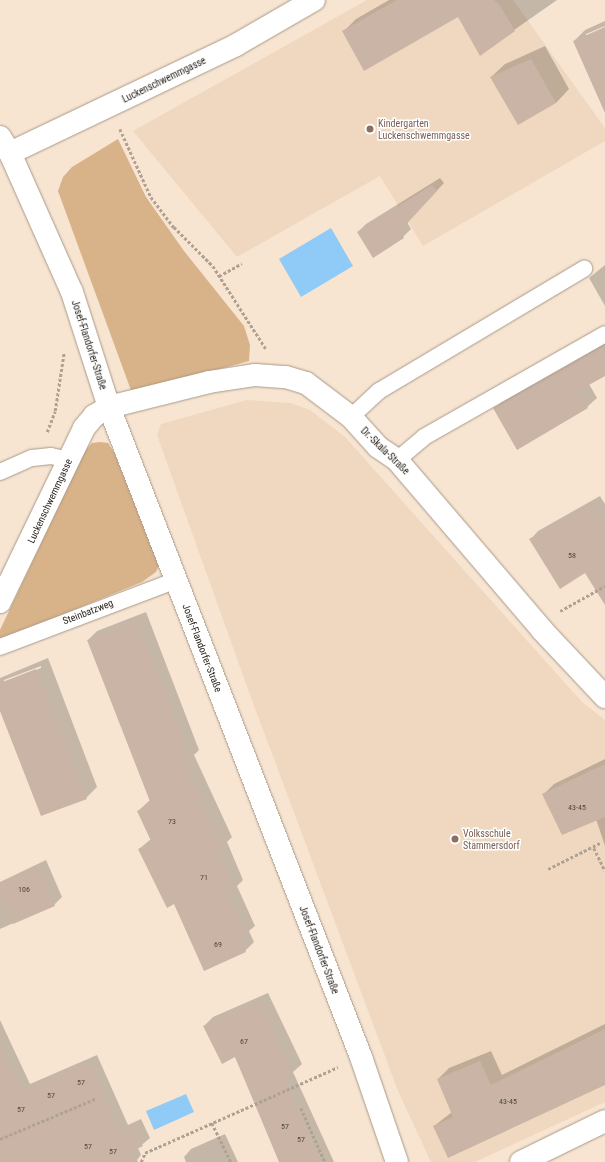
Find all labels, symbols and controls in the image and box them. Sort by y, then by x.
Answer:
street label: Luckenschwemmgasse [120,55,208,105]
place label: Kindergarten Luckenschwemmgasse [378,117,470,140]
marker: Kindergarten Luckenschwemmgasse [365,124,375,134]
street label: Josef-Flandorfer-Straße [69,299,109,391]
street label: Dr.-Skala-Straße [358,425,412,477]
street label: Luckenschwemmgasse [25,457,75,545]
house number: 58 [568,551,576,561]
street label: Steinbatzweg [61,597,115,627]
street label: Josef-Flandorfer-Straße [180,602,224,694]
house number: 43-45 [568,803,586,813]
house number: 73 [168,817,176,827]
place label: Volksschule Stammersdorf [463,827,520,850]
marker: Volksschule Stammersdorf [450,834,460,844]
house number: 71 [200,873,208,883]
house number: 106 [18,885,30,895]
street label: Josef-Flandorfer-Straße [297,904,341,996]
house number: 69 [214,940,222,950]
house number: 67 [240,1037,248,1047]
house number: 57 [77,1078,85,1088]
house number: 57 [47,1091,55,1101]
house number: 43-45 [499,1097,517,1107]
house number: 57 [17,1105,25,1115]
house number: 57 [281,1122,289,1132]
house number: 57 [297,1135,305,1145]
house number: 57 [84,1142,92,1152]
house number: 57 [109,1147,117,1157]

